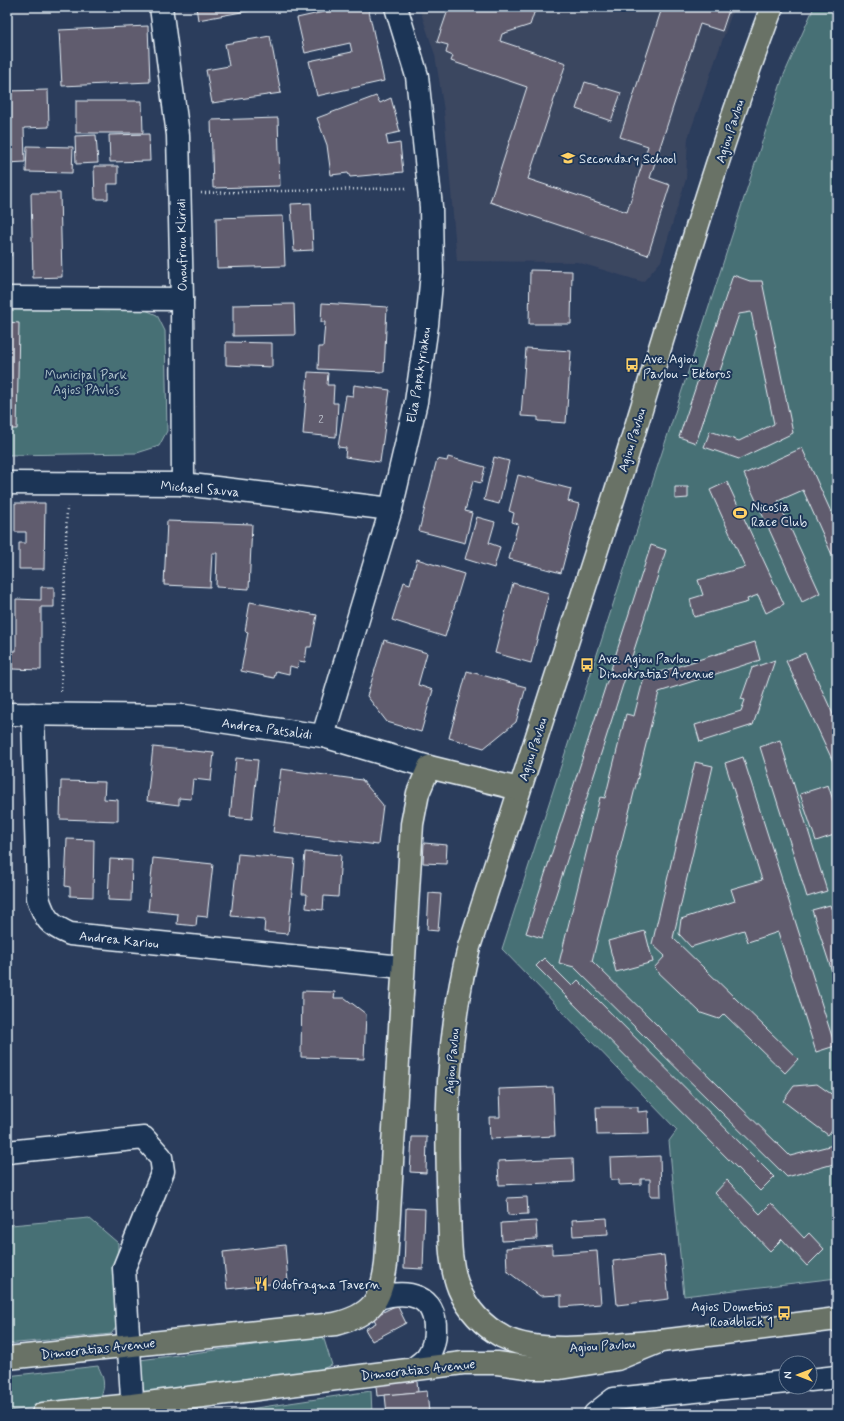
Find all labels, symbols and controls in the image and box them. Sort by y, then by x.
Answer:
street label: Agiou Pavlou [712,98,749,165]
school or university icon: Secondary School [560,150,576,166]
place label: Secondary School [579,151,676,168]
street label: Onoufriou Kliridi [173,198,192,292]
street label: Elia Papakyriakou [404,326,435,424]
place label: Ave. Agiou Pavlou - Ektoros [643,351,731,383]
bus stop icon: Ave. Agiou Pavlou - Ektoros [624,357,640,373]
park label: Municipal Park Agios PAvlos [45,367,128,399]
street label: Agiou Pavlou [615,407,650,474]
house number: 2 [318,413,324,427]
street label: Michael Savva [160,478,240,501]
place label: Nicosia Race Club [751,499,808,531]
sports icon: Nicosia Race Club [732,505,748,521]
place label: Ave. Agiou Pavlou - Dimokratias Avenue [598,651,714,683]
bus stop icon: Ave. Agiou Pavlou - Dimokratias Avenue [579,657,595,673]
street label: Andrea Patsalidi [221,715,313,744]
street label: Agiou Pavlou [515,716,552,783]
street label: Andrea Kariou [78,928,160,953]
street label: Agiou Pavlou [441,1028,464,1095]
restaurant icon: Odofragma Tavern [253,1276,269,1292]
place label: Odofragma Tavern [272,1277,380,1294]
place label: Agios Dometios Roadblock 1 [691,1299,773,1331]
bus stop icon: Agios Dometios Roadblock 1 [776,1305,792,1321]
street label: Dimocratias Avenue [40,1335,156,1364]
street label: Agiou Pavlou [569,1336,636,1357]
north arrow [778,1355,818,1395]
street label: Dimocratias Avenue [360,1356,476,1385]
text: N [782,1371,796,1379]

